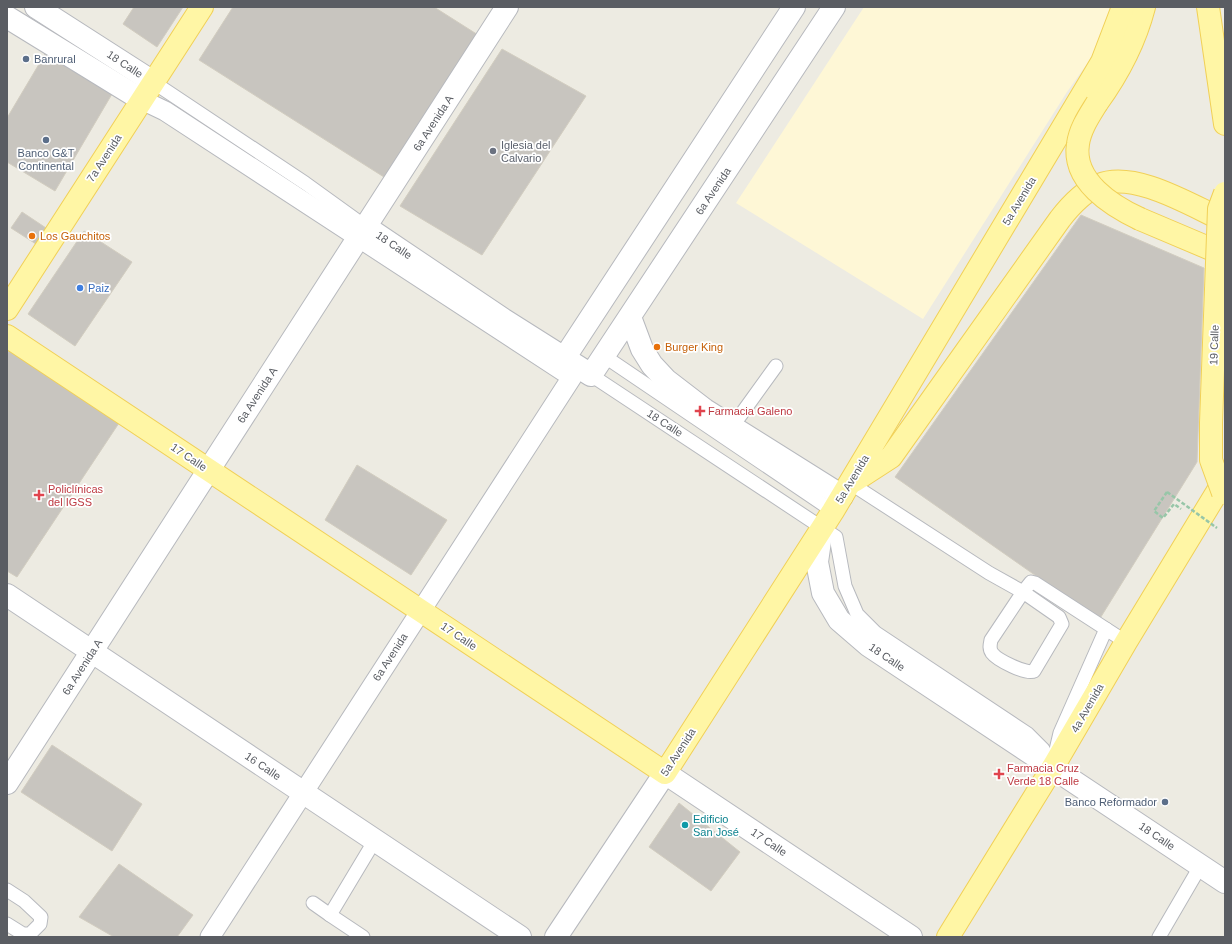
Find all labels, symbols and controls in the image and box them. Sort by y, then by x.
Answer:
street label: 18 Calle [105,48,145,80]
place label: Banrural [34,53,76,65]
marker: Banrural [21,54,31,64]
street label: 6a Avenida A [411,92,456,153]
street label: 7a Avenida [84,131,124,184]
marker: Banco G&T Continental [41,135,51,145]
place label: Iglesia del Calvario [501,139,551,164]
marker: Iglesia del Calvario [488,146,498,156]
place label: Banco G&T Continental [18,147,75,172]
street label: 6a Avenida [693,164,734,217]
street label: 5a Avenida [1000,174,1039,227]
street label: 18 Calle [374,229,414,261]
place label: Los Gauchitos [40,230,111,242]
marker: Los Gauchitos [27,231,37,241]
place label: Paiz [88,282,109,294]
marker: Paiz [75,283,85,293]
street label: 19 Calle [1207,325,1221,365]
place label: Burger King [665,341,723,353]
marker: Burger King [652,342,662,352]
street label: 6a Avenida A [235,364,280,425]
place label: Farmacia Galeno [708,405,792,417]
marker: Farmacia Galeno [695,406,705,416]
street label: 18 Calle [645,407,685,439]
street label: 17 Calle [169,441,209,473]
street label: 5a Avenida [833,452,872,505]
place label: Policlínicas del IGSS [48,483,104,508]
marker: Policlínicas del IGSS [33,489,45,501]
street label: 17 Calle [439,620,479,652]
street label: 6a Avenida [370,630,410,683]
street label: 6a Avenida A [60,636,105,697]
street label: 18 Calle [867,641,907,673]
street label: 4a Avenida [1068,681,1106,734]
street label: 5a Avenida [658,725,698,778]
street label: 16 Calle [243,750,283,782]
place label: Farmacia Cruz Verde 18 Calle [1007,762,1079,787]
marker: Farmacia Cruz Verde 18 Calle [994,769,1004,779]
place label: Banco Reformador [1065,796,1157,808]
marker: Banco Reformador [1160,797,1170,807]
place label: Edificio San José [693,813,739,838]
marker: Edificio San José [680,820,690,830]
street label: 18 Calle [1137,820,1177,852]
street label: 17 Calle [749,826,789,858]

